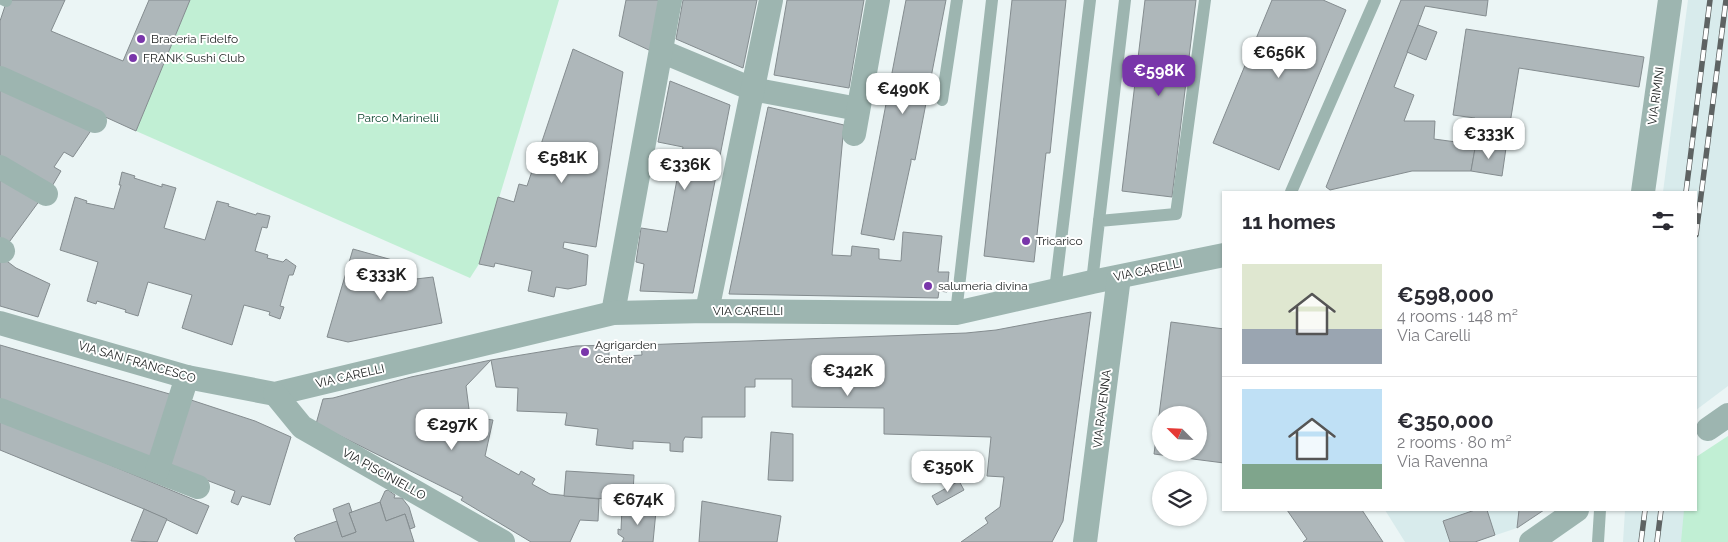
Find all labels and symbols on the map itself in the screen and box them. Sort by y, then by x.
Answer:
place label: Braceria Fidelfo [151,32,238,46]
marker: Braceria Fidelfo [135,33,147,45]
pin: €656K [1244,36,1314,79]
place label: FRANK Sushi Club [143,51,245,65]
marker: FRANK Sushi Club [127,52,139,64]
pin: €598K [1124,54,1194,97]
street label: VIA RIMINI [1645,66,1667,126]
pin: €490K [868,72,938,115]
park label: Parco Marinelli [357,111,439,125]
pin: €333K [1454,118,1524,160]
pin: €581K [527,142,597,184]
pin: €336K [650,148,720,191]
place label: Tricarico [1036,234,1083,248]
marker: Tricarico [1020,235,1032,247]
street label: VIA CARELLI [1112,256,1184,284]
pin: €333K [346,258,416,301]
place label: salumeria divina [938,279,1028,293]
marker: salumeria divina [922,280,934,292]
street label: VIA CARELLI [713,304,783,318]
place label: Agrigarden Center [595,338,657,366]
street label: VIA SAN FRANCESCO [77,339,197,385]
marker: Agrigarden Center [579,346,591,358]
pin: €342K [813,354,883,397]
street label: VIA CARELLI [314,361,386,391]
street label: VIA RAVENNA [1090,369,1114,449]
north arrow [1152,406,1208,461]
pin: €297K [417,408,487,451]
street label: VIA PISCINIELLO [340,445,428,503]
pin: €350K [913,450,983,493]
pin: €674K [603,484,673,526]

